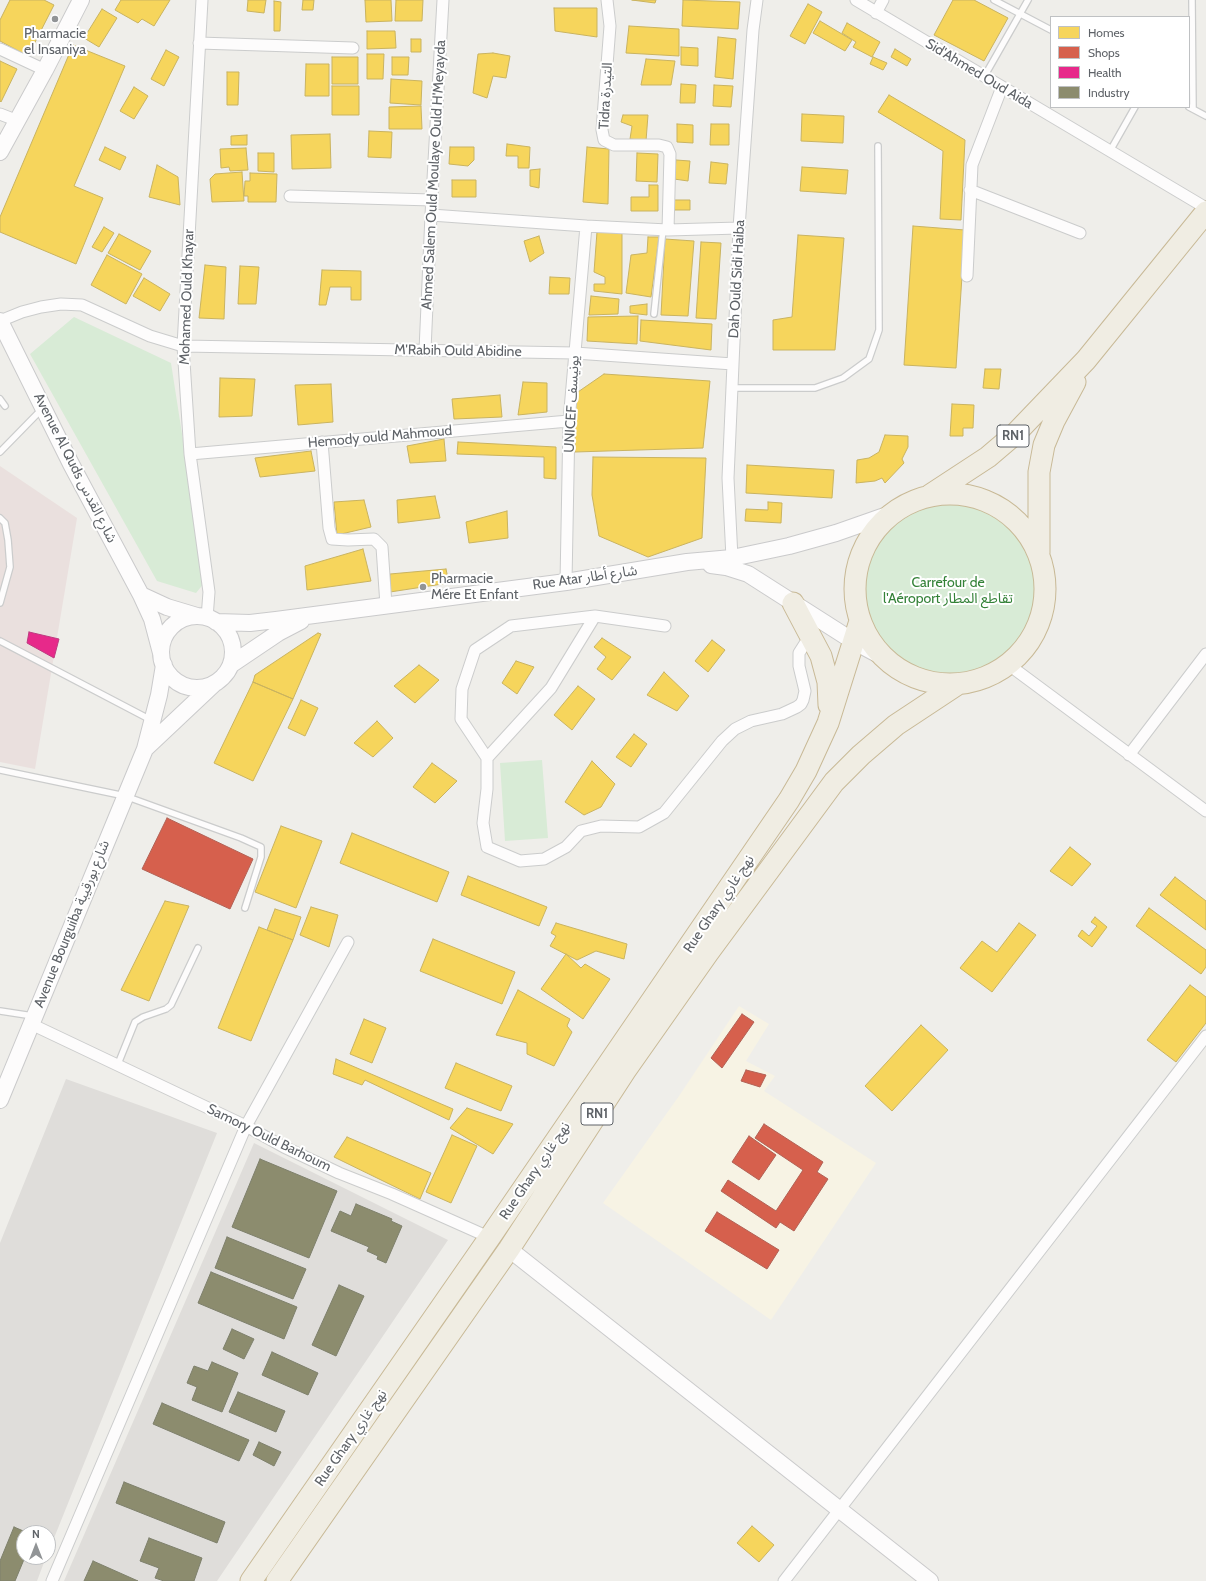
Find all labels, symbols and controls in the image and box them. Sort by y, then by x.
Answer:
marker: Pharmacie el Insaniya [50,14,60,24]
legend [1050,16,1190,108]
text: Homes [1088,25,1125,40]
place label: Pharmacie el Insaniya [24,26,86,58]
street label: Sid'Ahmed Oud Aida [922,35,1036,113]
street label: Ahmed Salem Ould Moulaye Ould H'Meyayda [419,40,449,310]
text: Shops [1088,45,1120,60]
street label: Tidra التيدرة [596,62,616,130]
text: Health [1088,65,1122,80]
text: Industry [1088,85,1129,100]
street label: Dah Ould Sidi Haiba [726,219,748,339]
street label: Mohamed Ould Khayar [176,229,198,365]
street label: M'Rabih Ould Abidine [394,341,522,361]
street label: UNICEF يونيسف [561,355,583,453]
street label: Avenue Al Quds شارع القدس [30,390,120,546]
street label: Hemody ould Mahmoud [307,422,453,452]
road number: RN1 [997,425,1029,447]
street label: Rue Atar شارع أطار [532,562,638,594]
place label: Pharmacie Mére Et Enfant [431,571,518,604]
park label: Carrefour de l'Aéroport تقاطع المطار [883,575,1013,608]
marker: Pharmacie Mére Et Enfant [418,582,428,592]
street label: Avenue Bourguiba شارع بورقيبة [31,838,113,1010]
street label: Rue Ghary نهج غاري [680,852,758,956]
street label: Samory Ould Barhoum [204,1101,334,1175]
road number: RN1 [581,1103,613,1125]
street label: Rue Ghary نهج غاري [496,1119,574,1223]
street label: Rue Ghary نهج غاري [311,1386,391,1490]
north arrow [16,1525,56,1565]
text: N [32,1527,40,1541]

